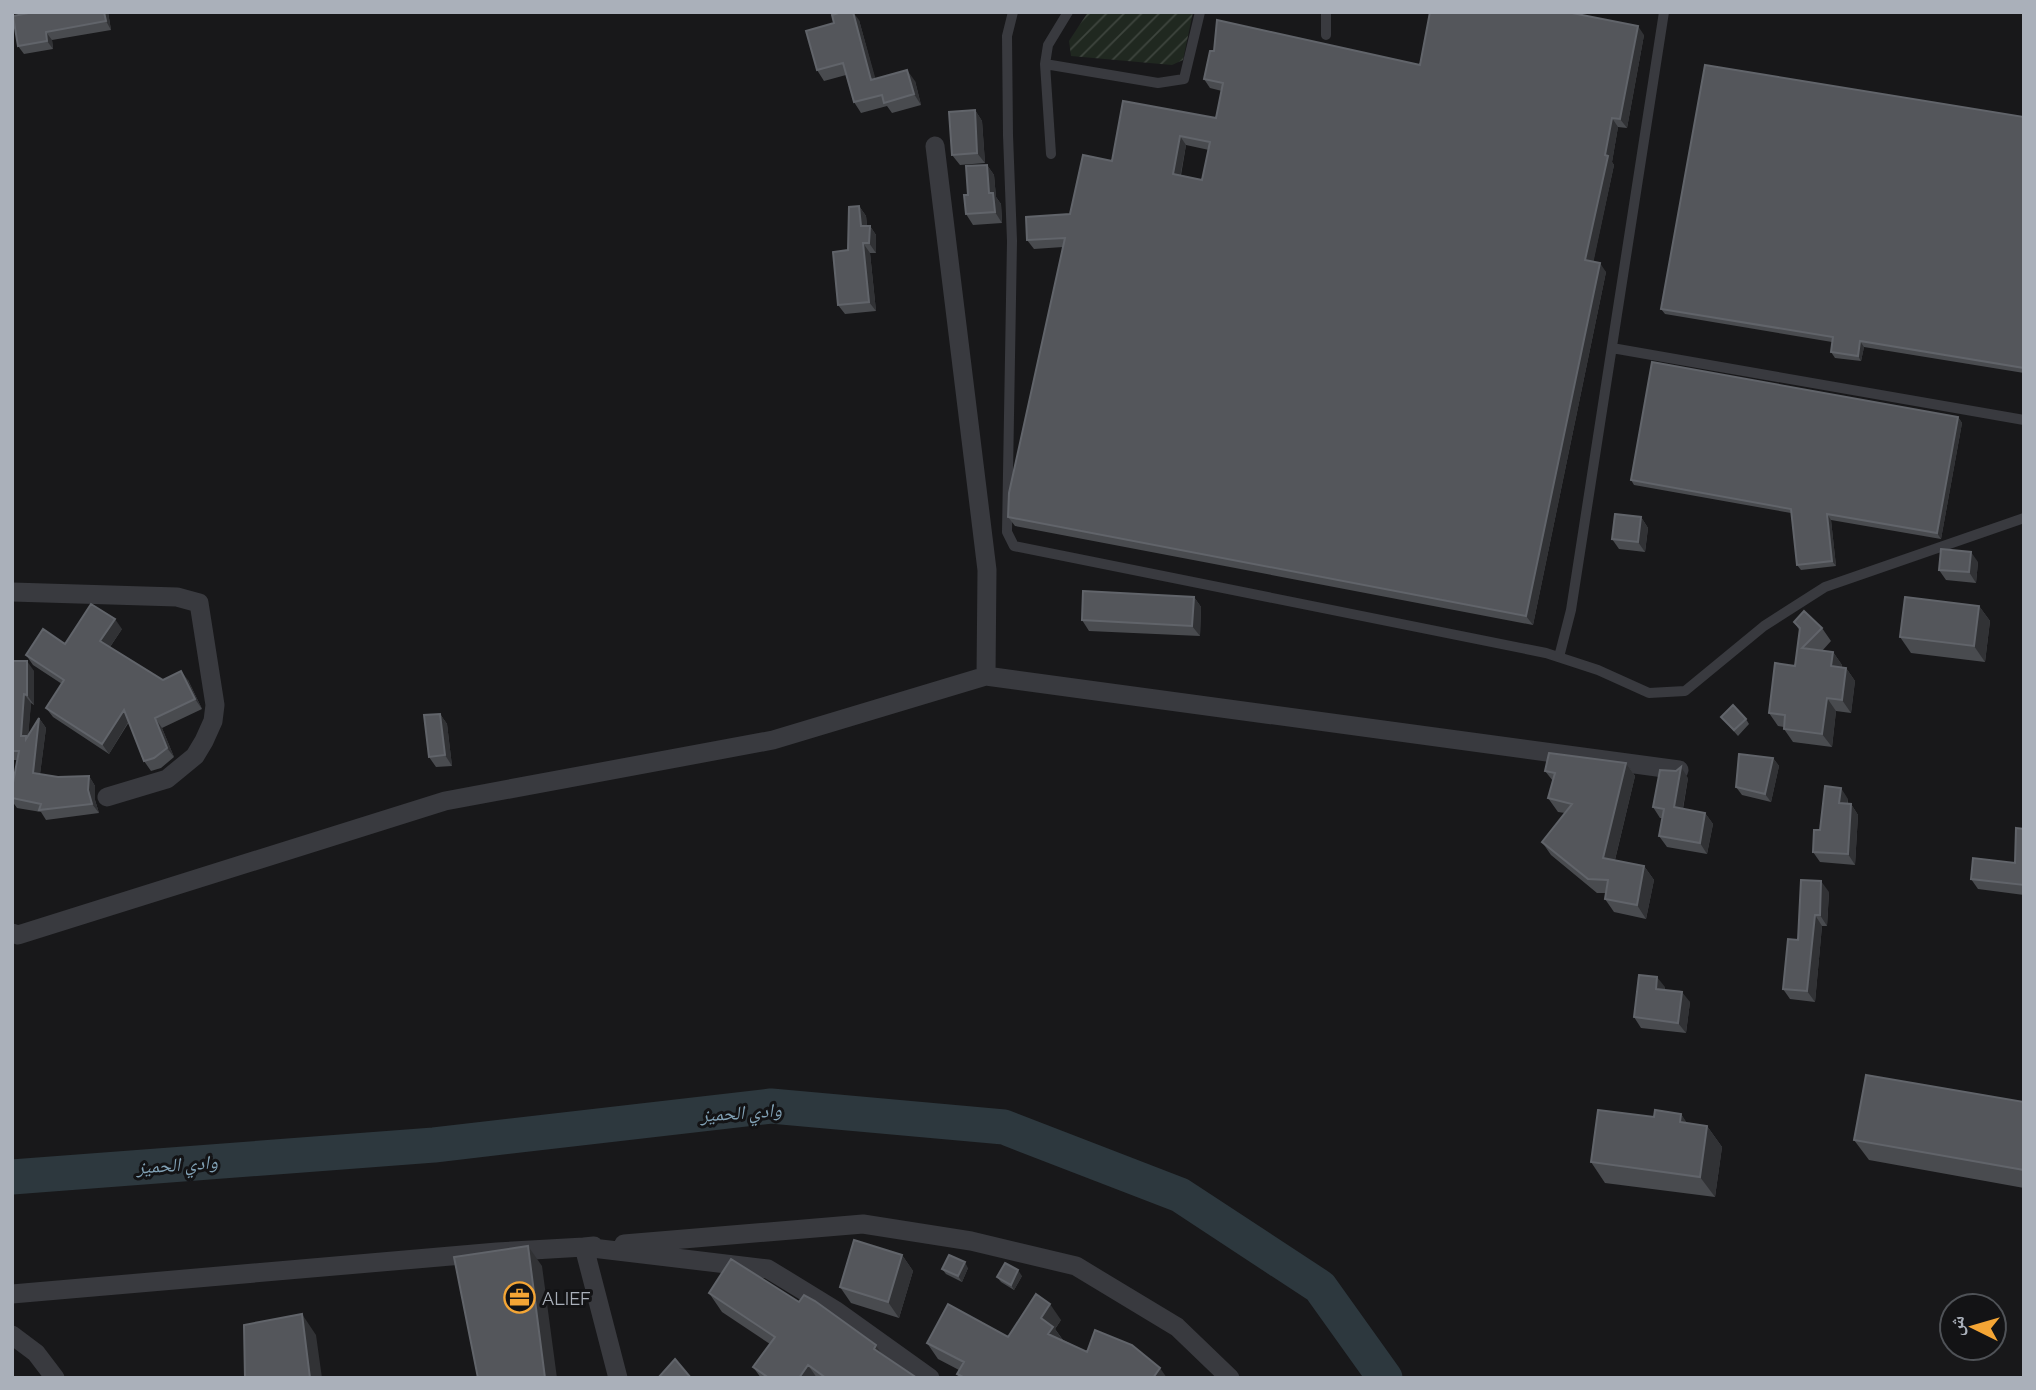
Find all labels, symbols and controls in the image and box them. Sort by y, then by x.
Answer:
water label: وادي الحميز [698,1098,783,1131]
water label: وادي الحميز [134,1150,219,1183]
office icon: ALIEF [502,1281,536,1315]
place label: ALIEF [542,1288,591,1309]
north arrow [1938,1292,2008,1362]
text: ش [1944,1315,1969,1337]

